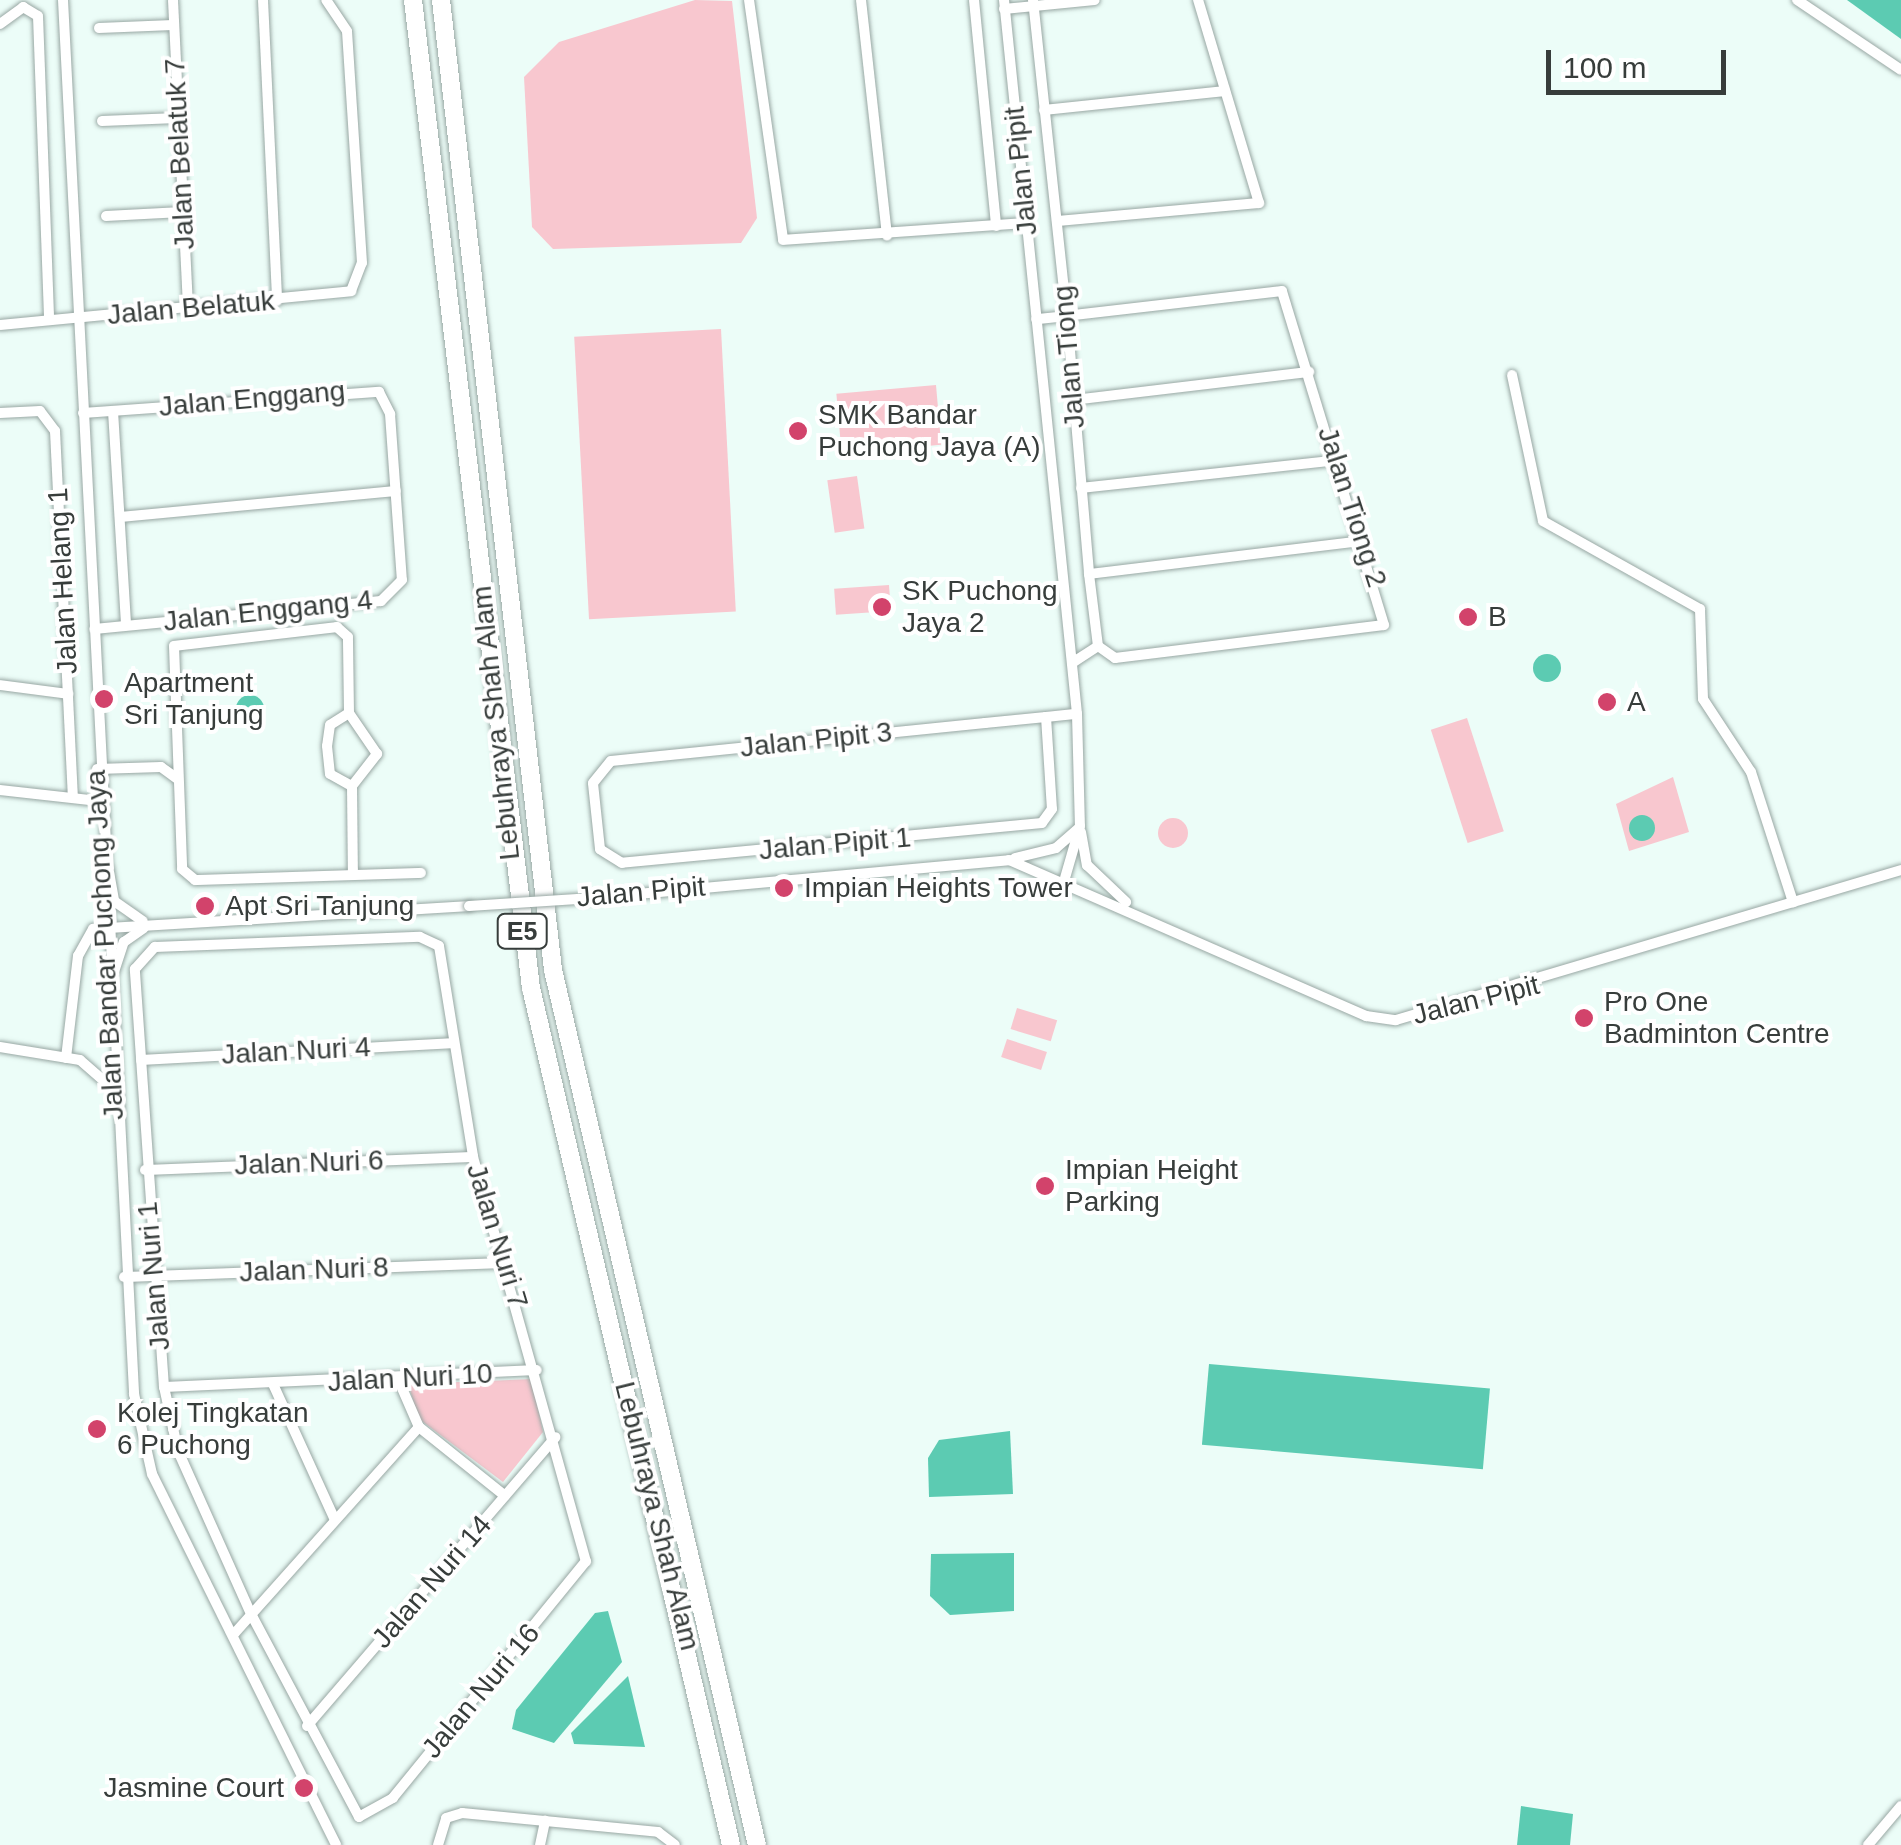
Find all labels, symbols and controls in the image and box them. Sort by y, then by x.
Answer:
scale bar [1551,30,1731,92]
text: 100 m [1563,51,1646,84]
street label: Jalan Belatuk 7 [158,58,202,250]
street label: Jalan Pipit [998,105,1044,237]
street label: Jalan Belatuk [106,284,276,332]
street label: Jalan Tiong [1046,284,1092,430]
street label: Jalan Enggang [157,374,347,424]
place label: SMK Bandar Puchong Jaya (A) [818,398,1041,464]
marker: SMK Bandar Puchong Jaya (A) [787,420,809,442]
street label: Jalan Tiong 2 [1310,422,1394,592]
street label: Jalan Helang 1 [41,487,85,675]
place label: SK Puchong Jaya 2 [902,574,1058,640]
street label: Jalan Enggang 4 [162,583,374,639]
street label: Lebuhraya Shah Alam [465,583,527,863]
marker: SK Puchong Jaya 2 [871,596,893,618]
place label: B [1488,600,1507,634]
marker: B [1457,606,1479,628]
place label: Apartment Sri Tanjung [124,666,264,732]
place label: A [1627,685,1646,719]
marker: Apartment Sri Tanjung [93,688,115,710]
marker: A [1596,691,1618,713]
street label: Jalan Pipit 3 [738,715,894,765]
street label: Jalan Bandar Puchong Jaya [79,769,131,1121]
street label: Jalan Pipit 1 [758,821,912,867]
street label: Jalan Pipit [575,870,707,914]
place label: Impian Heights Tower [804,871,1073,905]
marker: Impian Heights Tower [773,877,795,899]
place label: Apt Sri Tanjung [225,889,415,923]
marker: Apt Sri Tanjung [194,895,216,917]
road number: E5 [494,911,550,951]
street label: Jalan Pipit [1409,968,1543,1032]
place label: Pro One Badminton Centre [1604,985,1830,1051]
marker: Pro One Badminton Centre [1573,1007,1595,1029]
street label: Jalan Nuri 4 [221,1030,371,1072]
street label: Jalan Nuri 6 [234,1144,384,1182]
place label: Impian Height Parking [1065,1153,1238,1219]
street label: Jalan Nuri 7 [459,1160,535,1312]
marker: Impian Height Parking [1034,1175,1056,1197]
street label: Jalan Nuri 1 [131,1200,177,1352]
street label: Jalan Nuri 8 [239,1251,389,1289]
street label: Jalan Nuri 10 [327,1357,493,1399]
street label: Lebuhraya Shah Alam [607,1378,707,1654]
place label: Kolej Tingkatan 6 Puchong [117,1396,309,1462]
marker: Kolej Tingkatan 6 Puchong [86,1418,108,1440]
street label: Jalan Nuri 14 [365,1509,499,1655]
street label: Jalan Nuri 16 [415,1617,547,1765]
place label: Jasmine Court [103,1771,284,1805]
marker: Jasmine Court [293,1777,315,1799]

